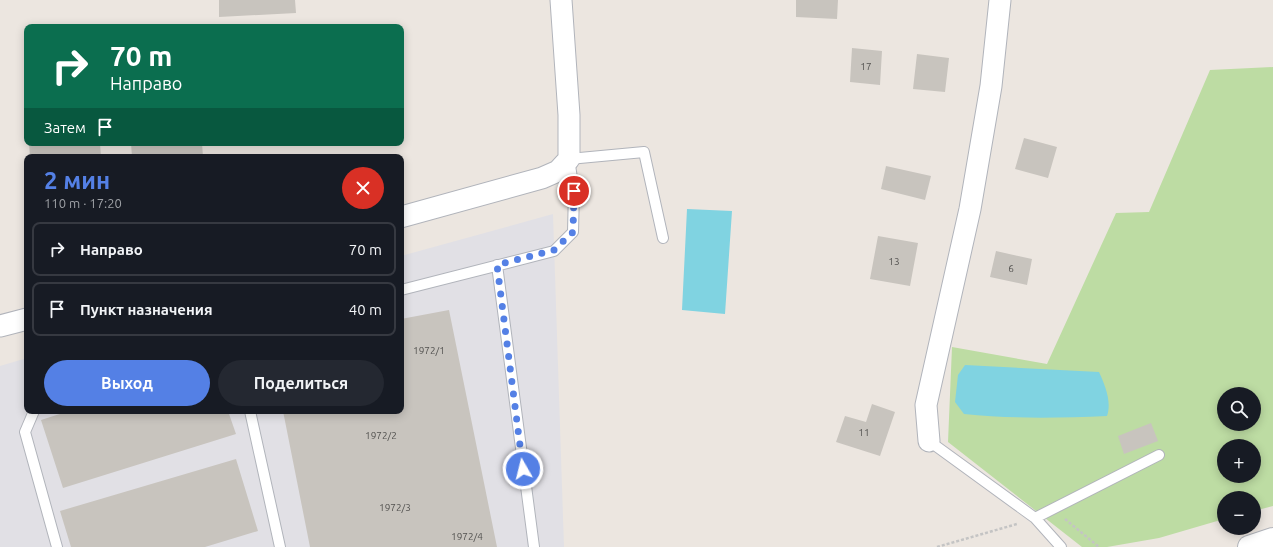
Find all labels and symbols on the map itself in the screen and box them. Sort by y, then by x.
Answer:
house number: 17 [860,61,872,72]
pin [557,174,591,208]
house number: 13 [888,256,900,267]
house number: 6 [1008,263,1014,274]
house number: 1972/1 [413,345,445,356]
house number: 11 [858,427,870,438]
house number: 1972/2 [365,430,397,441]
position arrow [502,448,544,490]
house number: 1972/3 [379,502,411,513]
house number: 1972/4 [451,531,483,542]

